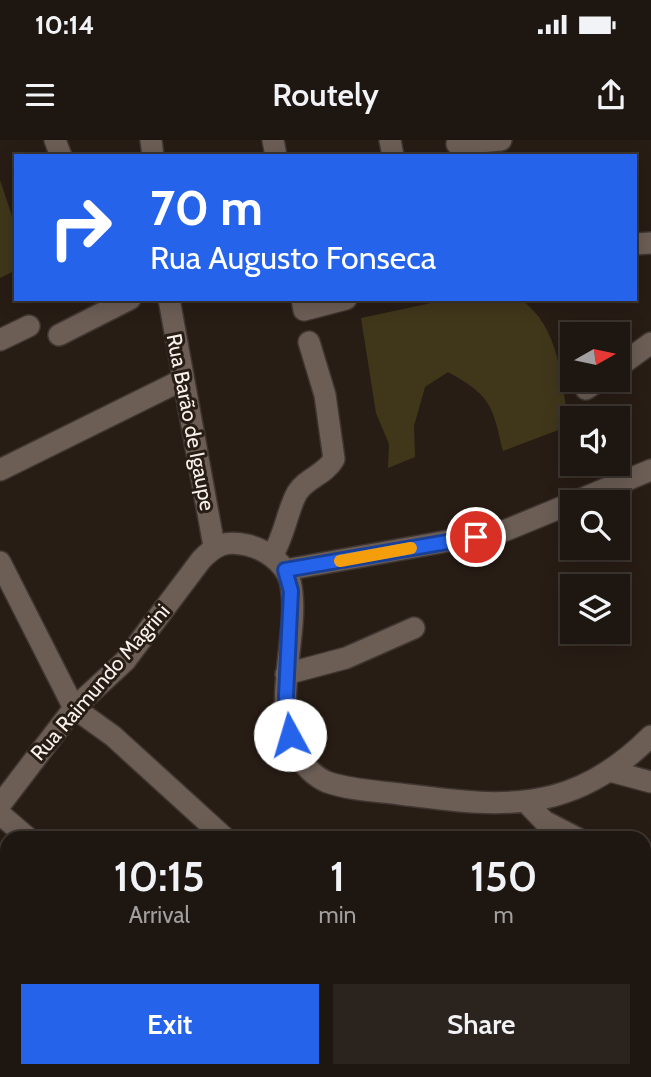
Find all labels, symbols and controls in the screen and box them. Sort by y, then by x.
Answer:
text: 10:14 [35,9,94,41]
text: Routely [272,75,379,114]
icon: menu [21,76,59,114]
icon: share [592,76,630,114]
text: 70 m [150,178,263,237]
icon: right [35,182,126,273]
text: Rua Augusto Fonseca [150,238,436,277]
north arrow [560,322,630,392]
map controls [560,322,630,644]
street label: Rua Barão de Igaupe [162,331,220,513]
button: sound [560,406,630,476]
button: search [560,490,630,560]
pin [446,507,506,567]
icon: arrive [457,518,495,556]
button: layers [560,574,630,644]
street label: Rua Raimundo Magrini [25,599,175,765]
position arrow [253,698,327,772]
text: 10:15 [114,850,205,902]
text: 1 [330,850,345,902]
text: 150 [470,850,537,902]
text: Arrival [129,901,190,929]
text: min [319,901,356,929]
text: m [494,901,514,929]
button: Exit [21,984,319,1064]
button: Share [333,984,630,1064]

